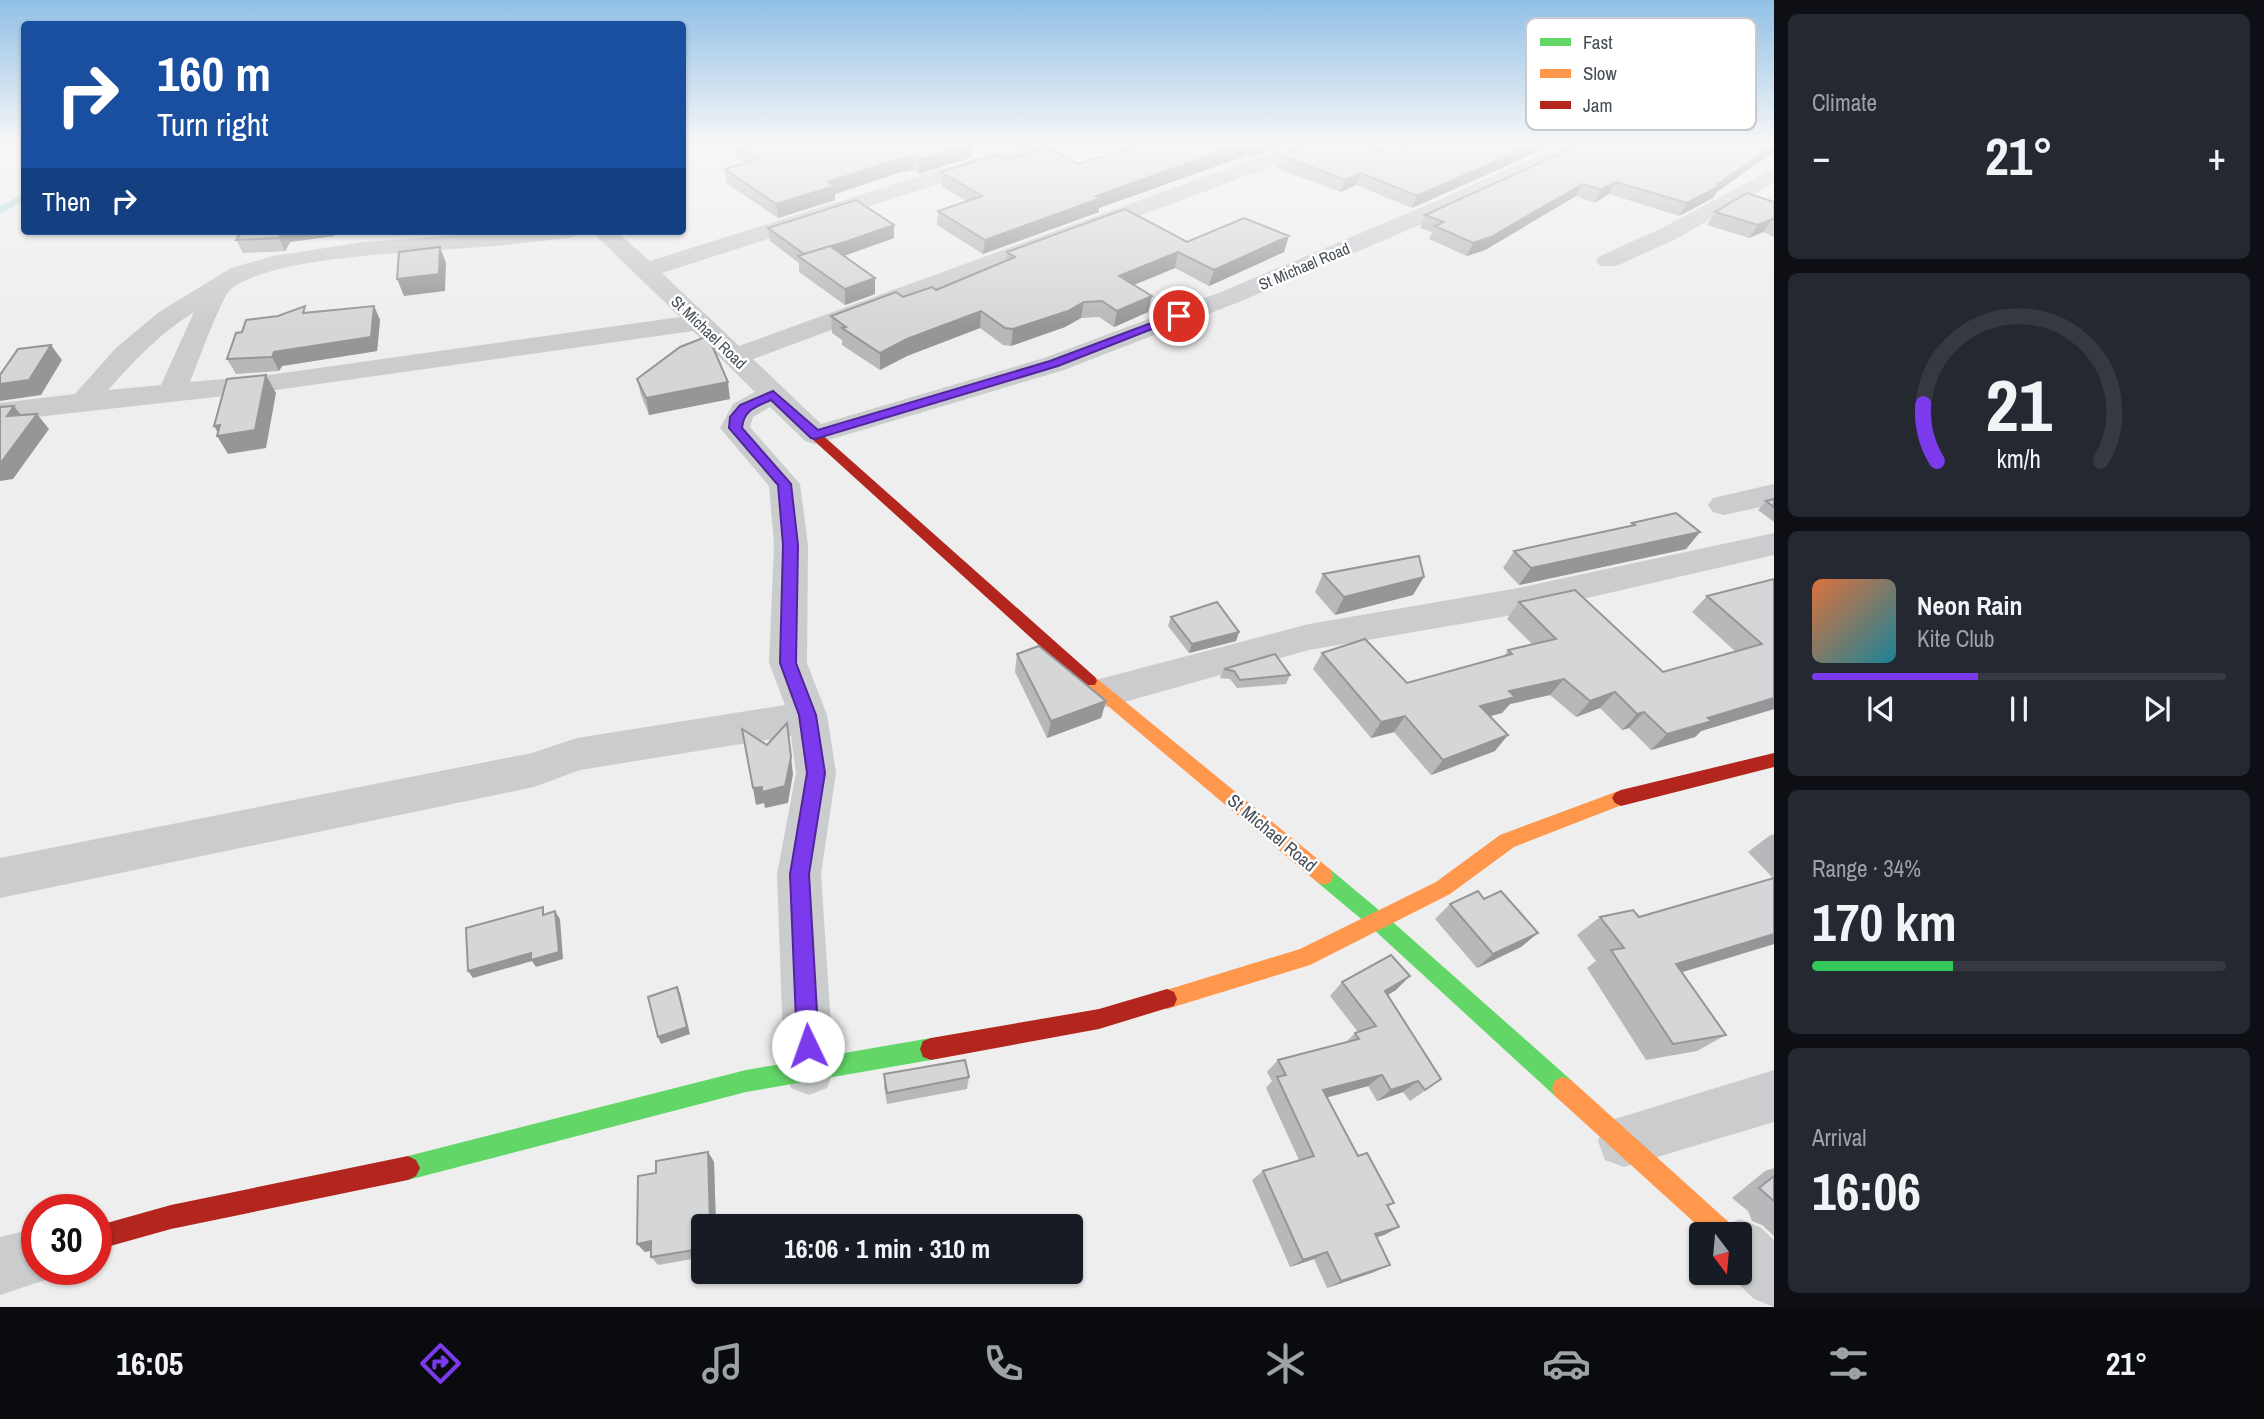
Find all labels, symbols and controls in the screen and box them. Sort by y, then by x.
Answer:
legend [1526,18,1756,130]
text: Fast [1583,29,1613,55]
text: 160 m [157,40,271,106]
icon: right [42,49,133,140]
text: Slow [1583,60,1618,86]
text: Climate [1812,87,1877,118]
text: Jam [1583,92,1612,118]
text: Turn right [157,103,269,146]
text: 21° [1985,121,2053,191]
text: − [1812,131,1830,182]
text: + [2208,131,2226,182]
icon: right [105,182,143,220]
text: Then [42,184,91,219]
street label: St Michael Road [1255,237,1353,295]
pin [1149,286,1209,346]
street label: St Michael Road [666,290,752,374]
icon: arrive [1160,297,1198,335]
text: 21 [1986,356,2053,454]
text: km/h [1997,442,2041,476]
text: Neon Rain [1917,588,2022,623]
text: Kite Club [1917,623,1995,654]
icon: previous [1862,690,1900,728]
icon: pause [2000,690,2038,728]
icon: next [2138,690,2176,728]
street label: St Michael Road [1222,788,1322,877]
text: Range · 34% [1812,853,1921,884]
text: 170 km [1812,887,1957,957]
position arrow [771,1009,845,1083]
text: Arrival [1812,1122,1867,1153]
text: 16:06 [1812,1156,1921,1226]
speed limit sign: 30 [21,1194,112,1285]
north arrow [1689,1222,1752,1284]
map controls [1689,1222,1752,1285]
text: 16:06 · 1 min · 310 m [784,1231,990,1266]
icon: directions [416,1339,465,1388]
icon: music [698,1339,747,1388]
icon: phone [979,1339,1028,1388]
icon: climate [1261,1339,1310,1388]
icon: car [1542,1339,1591,1388]
icon: filters [1824,1339,1873,1388]
text: 16:05 [116,1342,183,1385]
text: 21° [2106,1342,2148,1385]

